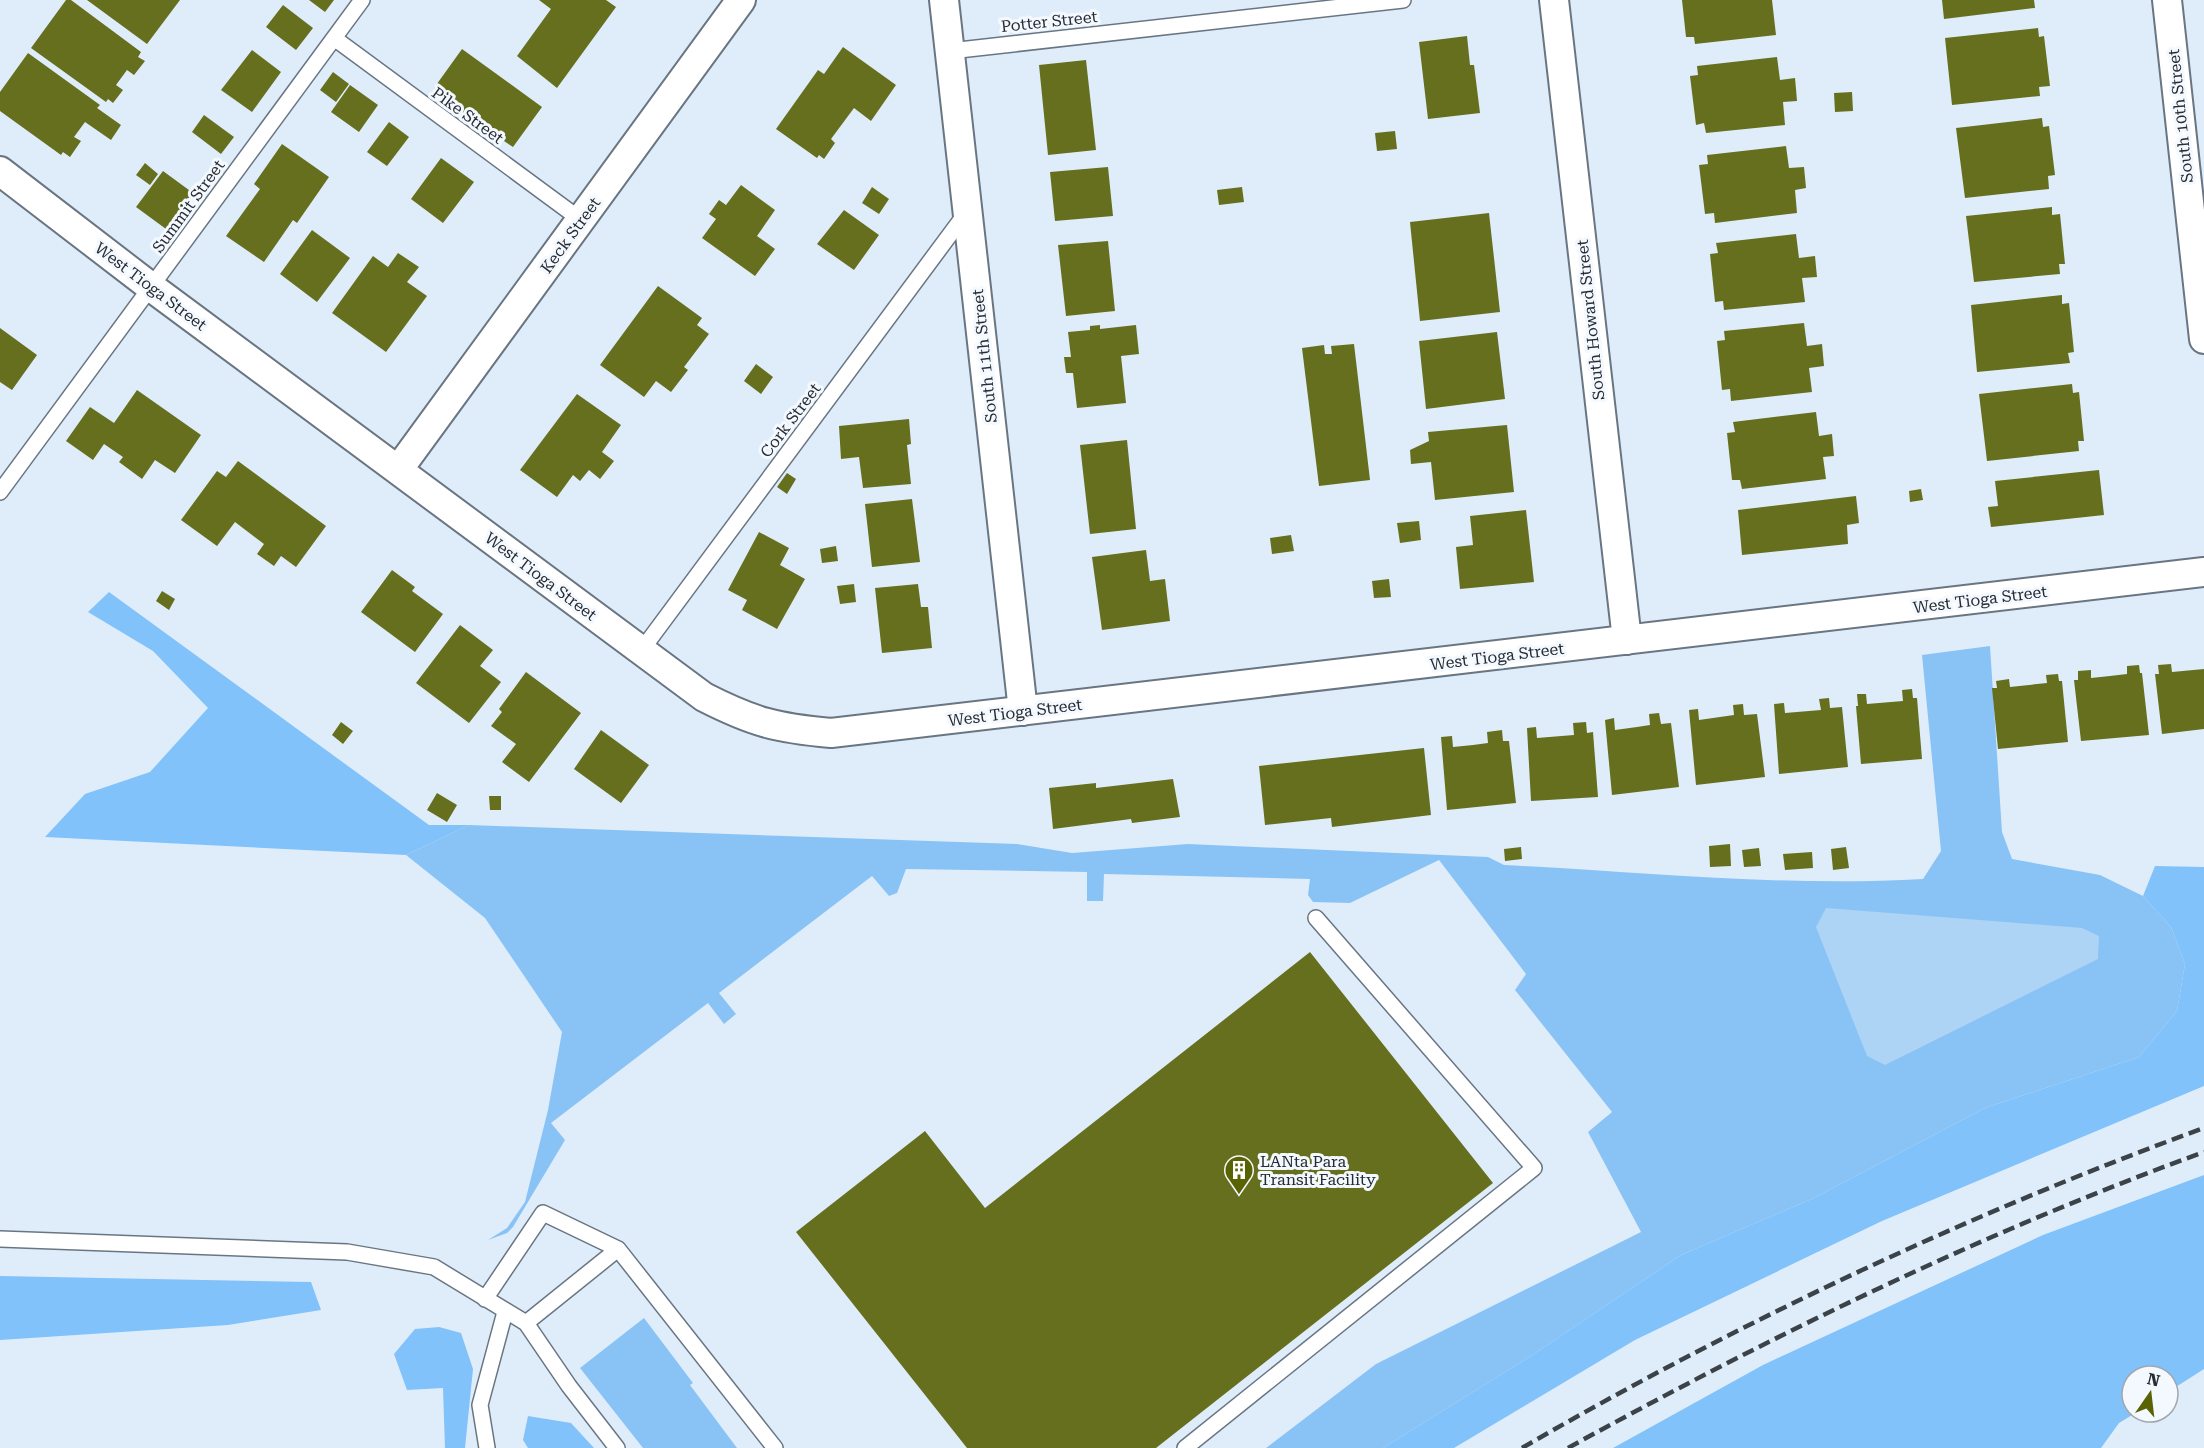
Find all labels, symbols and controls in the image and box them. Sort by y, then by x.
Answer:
street label: Potter Street [1000,7,1098,36]
street label: South 10th Street [2164,48,2197,184]
street label: Pike Street [428,83,507,148]
street label: Summit Street [148,156,228,256]
street label: Keck Street [536,194,604,277]
street label: West Tioga Street [91,238,210,335]
street label: South Howard Street [1573,239,1608,401]
street label: South 11th Street [968,288,1001,424]
street label: Cork Street [756,379,824,461]
street label: West Tioga Street [481,528,600,625]
street label: West Tioga Street [1912,582,2048,617]
street label: West Tioga Street [1429,639,1565,674]
street label: West Tioga Street [947,695,1083,730]
place label: LANta Para Transit Facility [1260,1152,1376,1189]
building icon: LANta Para Transit Facility [1223,1154,1255,1196]
north arrow [2120,1364,2180,1424]
text: N [2145,1369,2162,1391]

